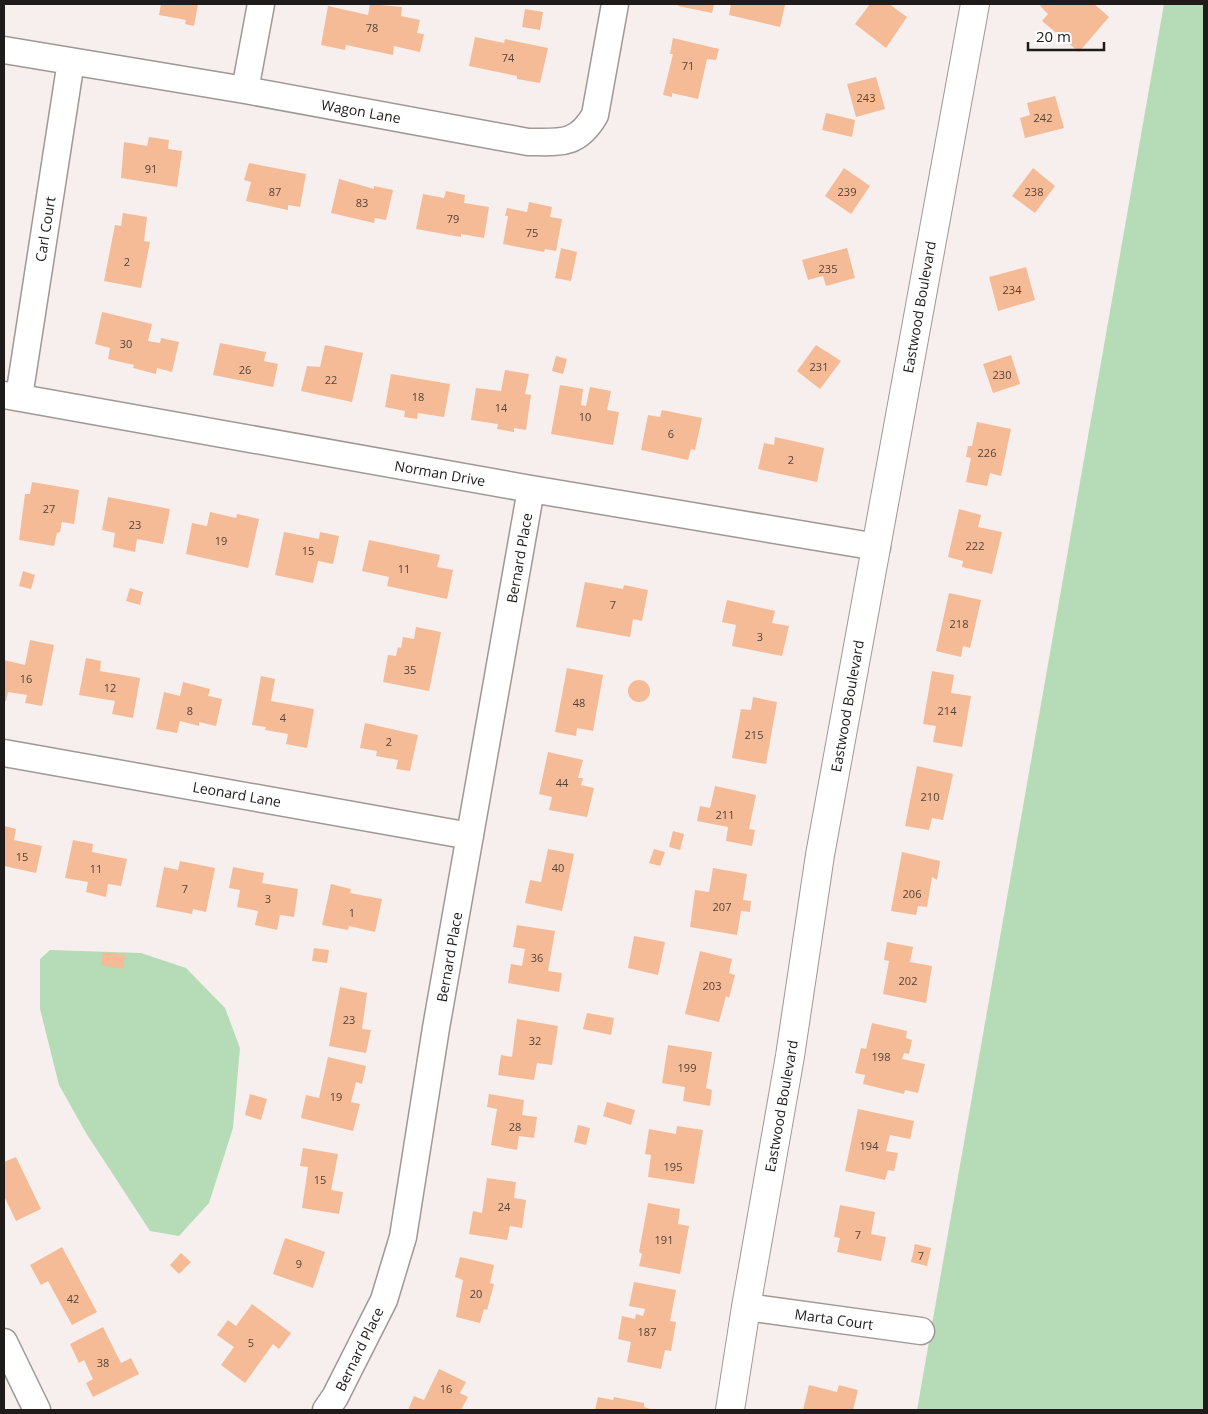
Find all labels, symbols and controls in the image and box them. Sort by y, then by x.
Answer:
house number: 78 [366,20,378,35]
scale bar [1028,20,1104,52]
text: 20 m [1036,26,1071,46]
house number: 74 [502,50,515,65]
house number: 71 [682,58,694,73]
house number: 243 [857,90,875,105]
street label: Wagon Lane [320,95,402,127]
house number: 242 [1034,110,1052,125]
house number: 91 [145,161,157,176]
house number: 87 [269,184,281,199]
house number: 239 [838,184,856,199]
house number: 238 [1025,184,1043,199]
street label: Carl Court [30,195,60,263]
house number: 83 [356,195,368,210]
house number: 79 [447,211,459,226]
house number: 75 [526,225,538,240]
street label: Eastwood Boulevard [898,240,940,374]
house number: 2 [124,254,130,269]
house number: 235 [819,261,837,276]
house number: 234 [1003,282,1022,297]
house number: 30 [120,336,132,351]
house number: 231 [810,359,828,374]
house number: 26 [239,362,251,377]
house number: 230 [993,367,1011,382]
house number: 22 [325,372,337,387]
house number: 18 [412,389,424,404]
house number: 14 [495,400,508,415]
house number: 10 [579,409,591,424]
house number: 6 [668,426,674,441]
house number: 226 [978,445,996,460]
house number: 2 [788,452,794,467]
street label: Norman Drive [393,456,487,490]
house number: 27 [43,501,55,516]
street label: Bernard Place [502,511,536,605]
house number: 23 [129,517,141,532]
house number: 19 [215,533,227,548]
house number: 222 [966,538,984,553]
house number: 15 [302,543,314,558]
house number: 11 [398,561,410,576]
house number: 7 [610,597,616,612]
house number: 218 [950,616,968,631]
house number: 3 [757,629,763,644]
street label: Eastwood Boulevard [826,639,868,773]
house number: 35 [404,662,416,677]
house number: 16 [20,671,32,686]
house number: 12 [104,680,116,695]
house number: 48 [573,695,585,710]
house number: 8 [187,703,193,718]
house number: 214 [938,703,957,718]
house number: 4 [280,710,287,725]
house number: 215 [745,727,763,742]
house number: 2 [386,734,392,749]
house number: 44 [556,775,569,790]
street label: Leonard Lane [191,777,283,811]
house number: 210 [921,789,939,804]
house number: 211 [716,807,734,822]
house number: 15 [16,849,28,864]
house number: 40 [552,860,564,875]
house number: 11 [90,861,102,876]
house number: 7 [182,881,188,896]
house number: 206 [903,886,921,901]
house number: 3 [265,891,271,906]
house number: 207 [713,899,731,914]
house number: 1 [349,905,355,920]
street label: Bernard Place [432,910,466,1004]
house number: 36 [531,950,543,965]
house number: 202 [899,973,917,988]
house number: 203 [703,978,721,993]
house number: 23 [343,1012,355,1027]
house number: 32 [529,1033,541,1048]
street label: Eastwood Boulevard [760,1039,802,1173]
house number: 198 [872,1049,890,1064]
house number: 199 [678,1060,696,1075]
house number: 19 [330,1089,342,1104]
house number: 28 [509,1119,521,1134]
house number: 194 [860,1138,879,1153]
house number: 195 [664,1159,682,1174]
house number: 15 [314,1172,326,1187]
house number: 24 [498,1199,511,1214]
house number: 7 [855,1227,861,1242]
house number: 191 [655,1232,673,1247]
house number: 7 [918,1248,924,1263]
house number: 9 [296,1256,302,1271]
house number: 20 [470,1286,482,1301]
house number: 42 [67,1291,79,1306]
street label: Bernard Place [330,1304,388,1394]
street label: Marta Court [794,1304,874,1334]
house number: 187 [638,1324,656,1339]
house number: 5 [248,1335,254,1350]
house number: 38 [97,1355,109,1370]
house number: 16 [440,1381,452,1396]

